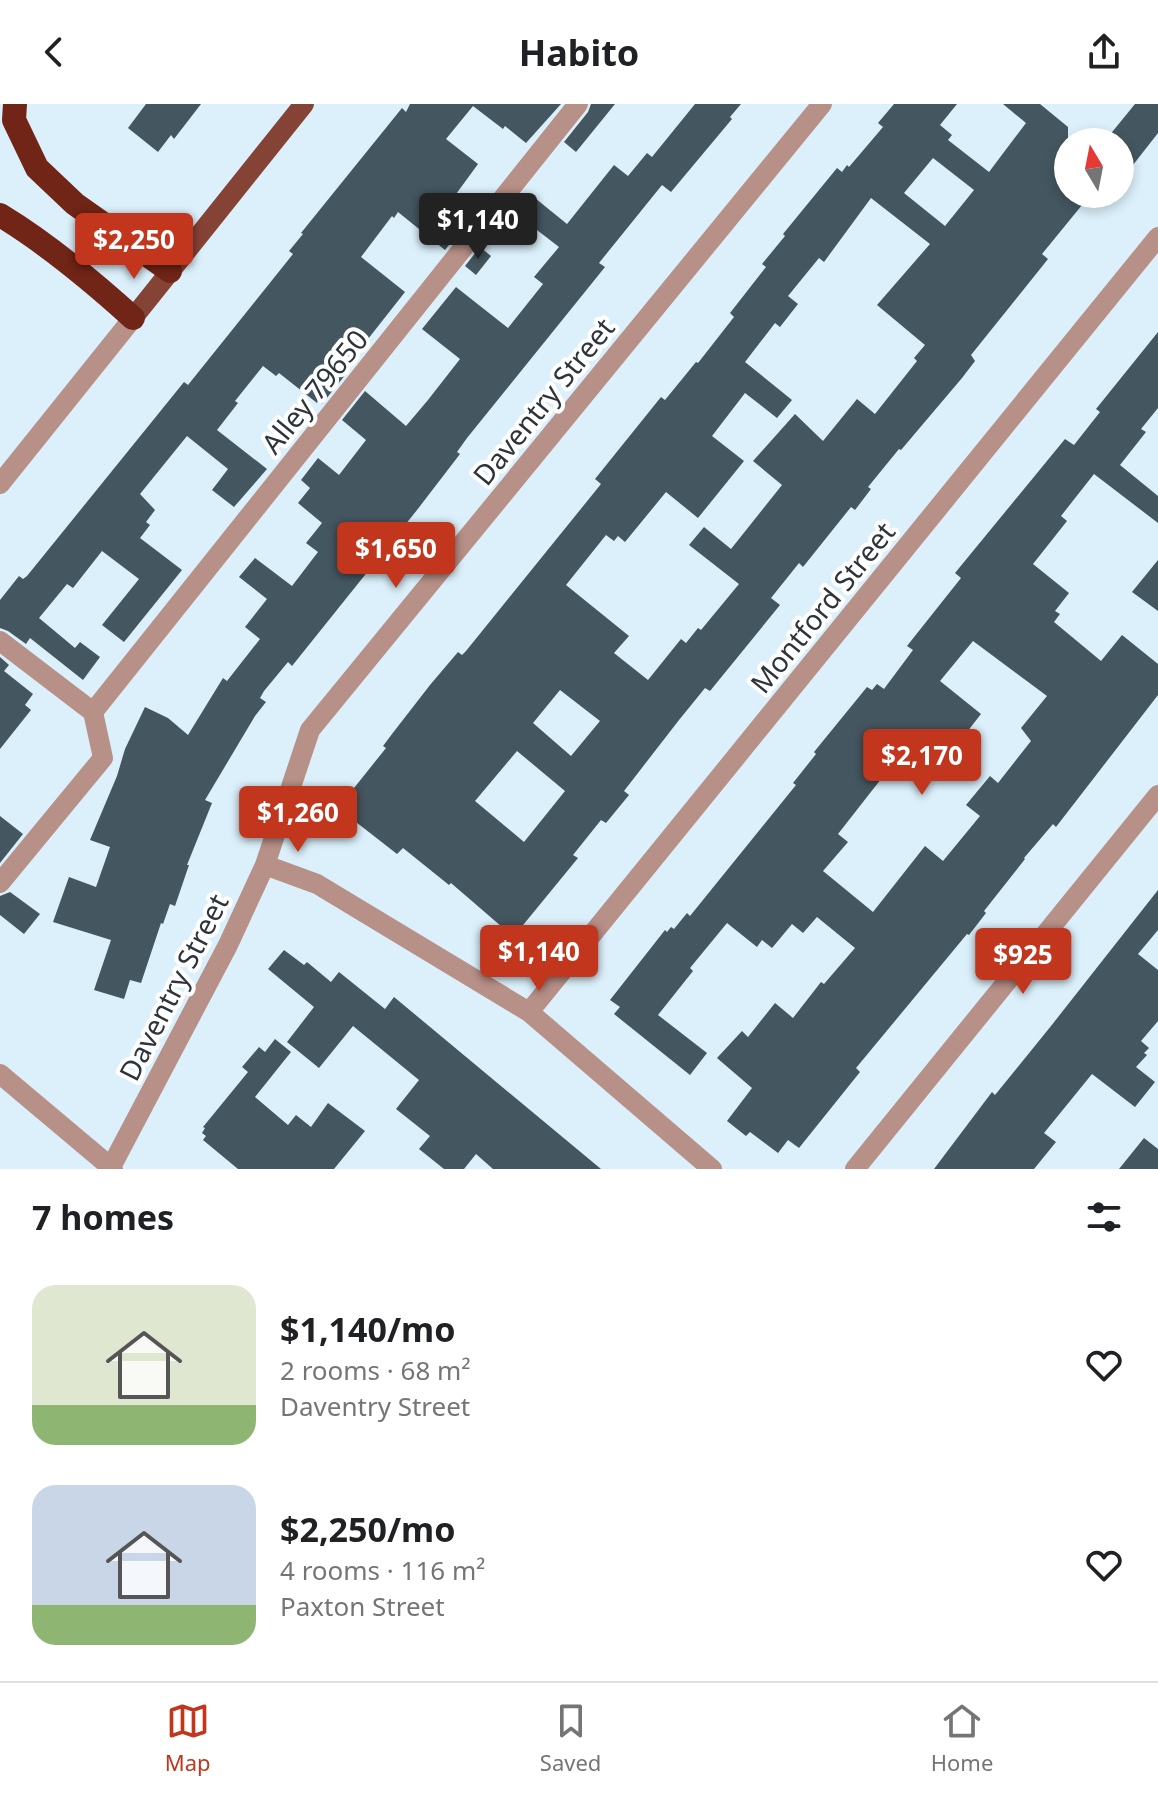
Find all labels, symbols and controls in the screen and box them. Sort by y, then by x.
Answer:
text: Habito [519,28,639,77]
icon: back [32,30,76,74]
icon: share [1082,30,1126,74]
north arrow [1054,128,1134,208]
map controls [1054,128,1134,208]
pin: $1,140 [413,193,543,261]
text: $1,140 [437,201,519,237]
pin: $2,250 [69,213,199,281]
text: $2,250 [93,221,175,257]
street label: Daventry Street [464,309,622,493]
street label: Alley 79650 [252,321,376,461]
street label: Montford Street [741,513,903,701]
pin: $1,650 [331,522,461,590]
text: $1,650 [355,530,437,566]
pin: $2,170 [857,729,987,797]
text: $2,170 [881,737,963,773]
pin: $1,260 [233,786,363,854]
text: $1,260 [257,794,339,830]
street label: Daventry Street [110,887,236,1087]
pin: $1,140 [474,925,604,993]
pin: $925 [976,928,1070,996]
text: $1,140 [498,933,580,969]
text: $925 [993,936,1053,972]
text: 7 homes [32,1194,174,1240]
icon: filters [1082,1195,1126,1239]
text: $1,140/mo [280,1306,455,1352]
icon: home [96,1317,192,1413]
icon: heart [1082,1343,1126,1387]
text: 2 rooms · 68 m² [280,1352,470,1388]
text: Daventry Street [280,1388,470,1424]
text: $2,250/mo [280,1506,455,1552]
icon: home [96,1517,192,1613]
icon: heart [1082,1543,1126,1587]
text: 4 rooms · 116 m² [280,1552,485,1588]
text: Paxton Street [280,1588,445,1624]
tab: Map [165,1699,211,1777]
tab: Saved [540,1699,601,1777]
tab: Home [931,1699,993,1777]

